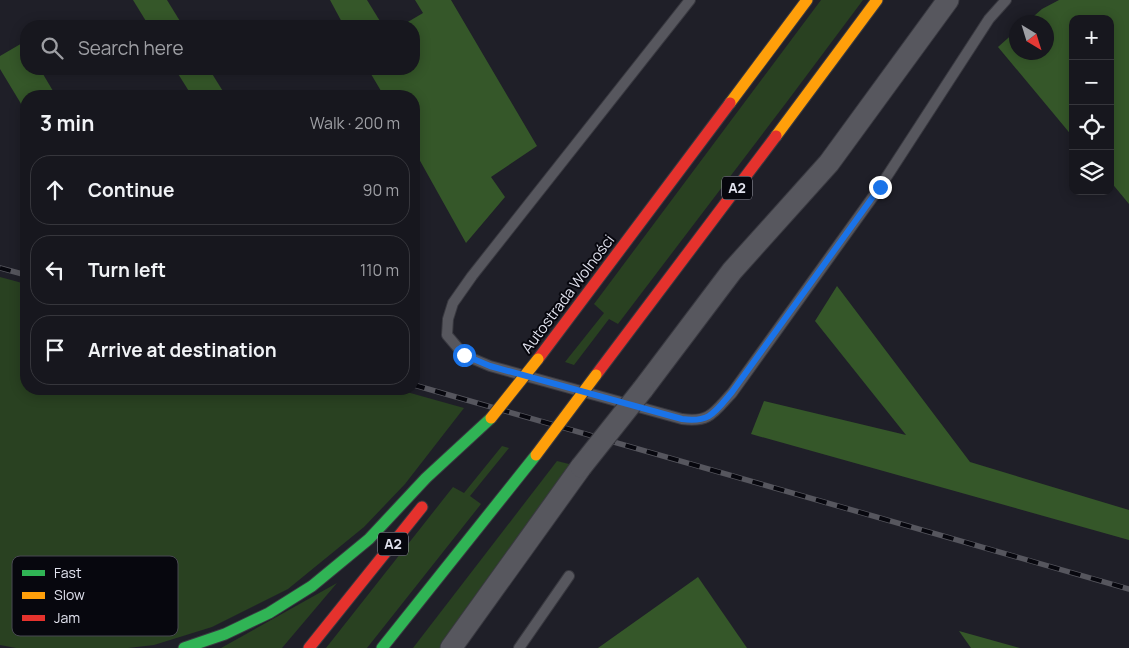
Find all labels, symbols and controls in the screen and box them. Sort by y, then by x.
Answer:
north arrow [1009,15,1054,60]
map controls [1069,15,1114,195]
button: + [1069,15,1114,60]
search box [20,20,420,75]
icon: search [38,34,66,62]
text: Search here [78,35,184,61]
button: − [1069,60,1114,105]
button: locate [1069,105,1114,150]
text: 3 min [40,109,94,137]
text: Walk · 200 m [310,112,400,134]
button: layers [1069,150,1114,195]
icon: ahead [41,176,69,204]
route end [869,176,892,199]
text: Continue [88,177,174,203]
road number: A2 [722,177,752,200]
text: 90 m [363,179,399,201]
street label: Autostrada Wolności [516,230,619,357]
icon: left [41,256,69,284]
text: Turn left [88,257,166,283]
text: 110 m [360,259,399,281]
icon: arrive [41,336,69,364]
text: Arrive at destination [88,337,277,363]
route start [453,344,476,367]
road number: A2 [378,532,408,556]
legend [12,556,178,636]
text: Fast [54,563,82,582]
text: Slow [54,585,85,604]
text: Jam [54,608,80,627]

